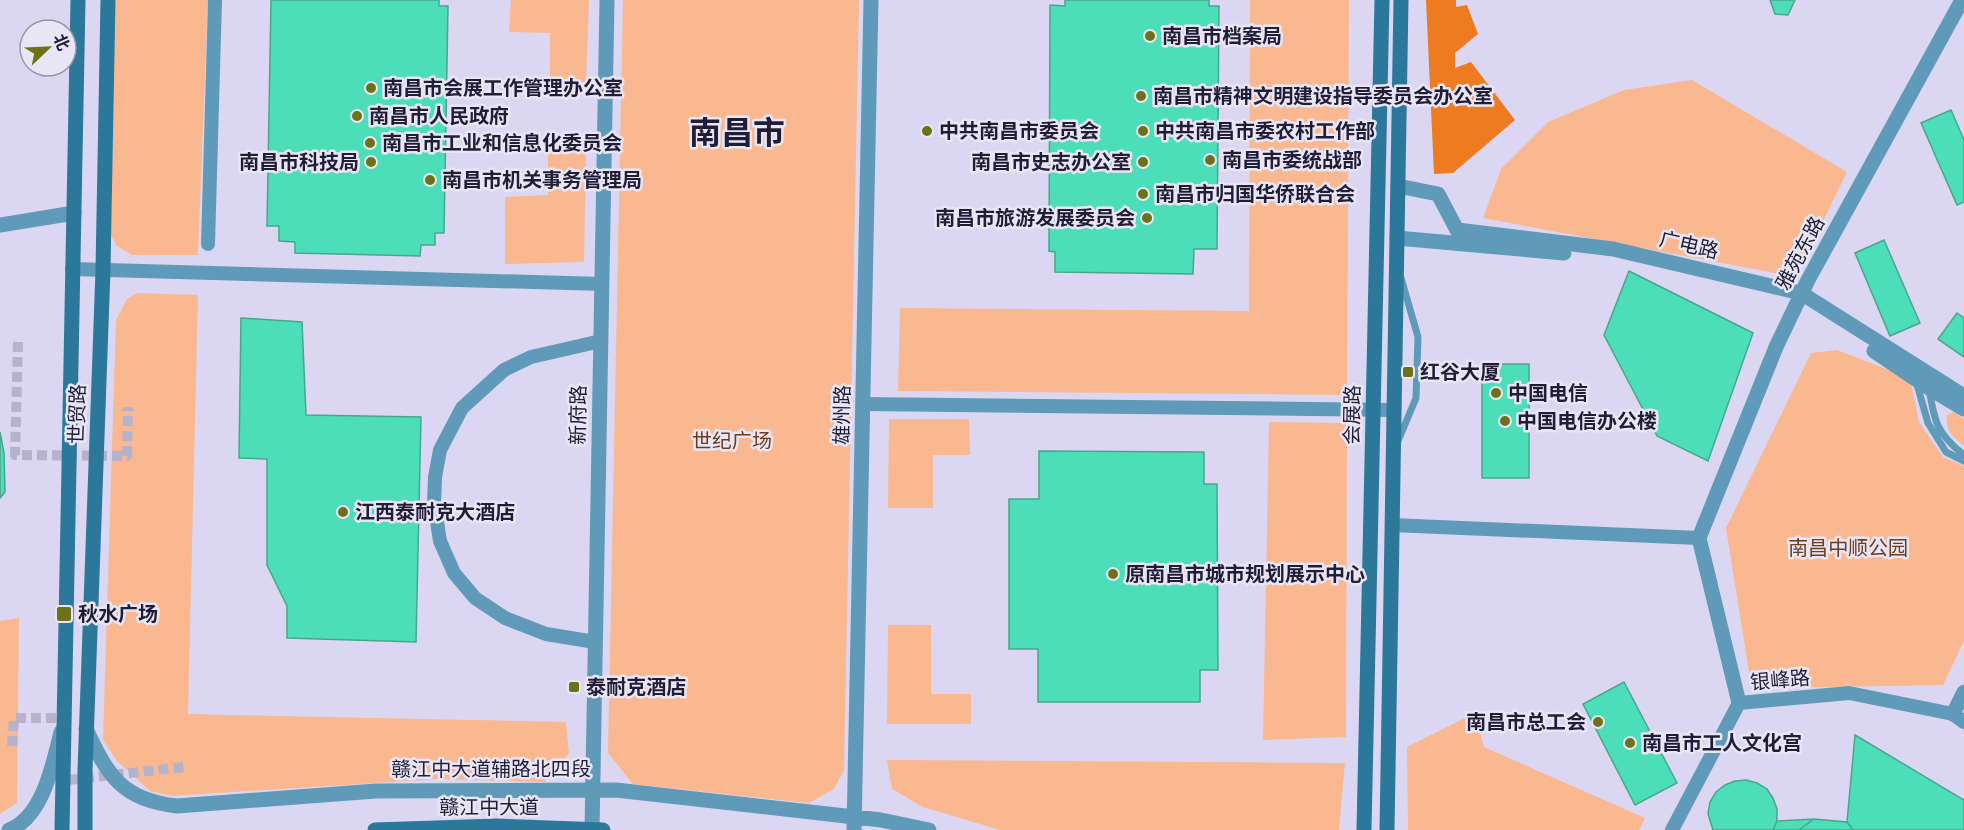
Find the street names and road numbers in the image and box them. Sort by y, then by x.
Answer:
street label: 雅苑东路 [1771,212,1829,294]
street label: 广电路 [1657,227,1721,263]
street label: 世贸路 [64,384,90,444]
street label: 新府路 [565,385,591,445]
street label: 雄州路 [829,385,855,445]
street label: 会展路 [1339,385,1365,445]
street label: 银峰路 [1749,665,1811,695]
street label: 赣江中大道辅路北四段 [391,757,591,781]
street label: 赣江中大道 [439,795,539,819]

